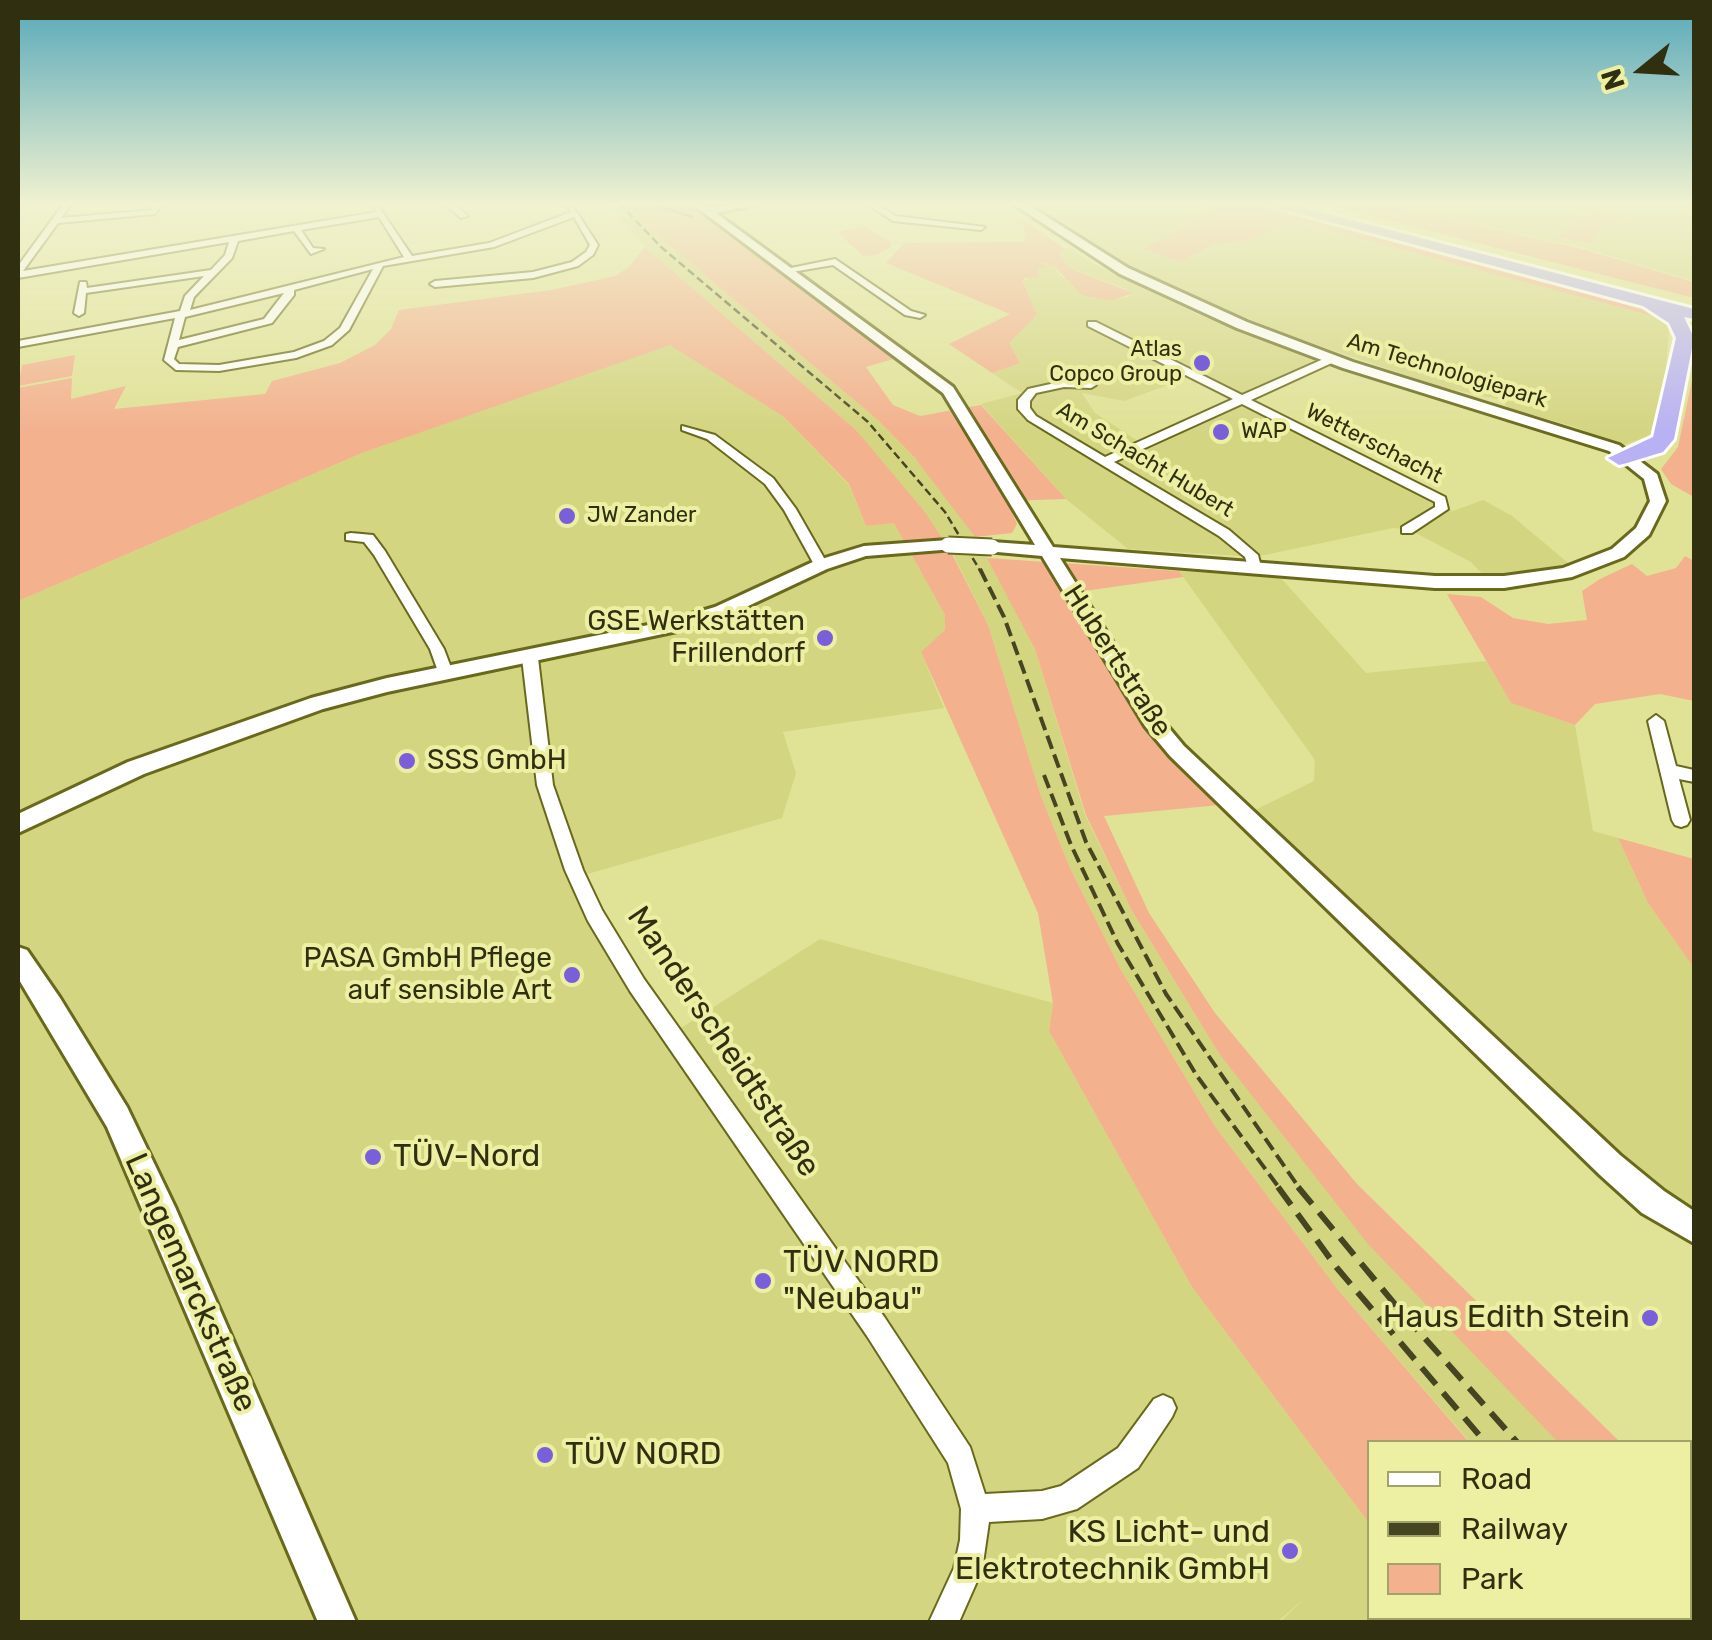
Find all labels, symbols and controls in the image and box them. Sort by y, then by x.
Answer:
north arrow [1592,20,1692,120]
text: N [1594,65,1632,94]
street label: Am Technologiepark [1344,328,1550,414]
place label: Atlas Copco Group [1049,337,1182,388]
marker: Atlas Copco Group [1191,352,1213,374]
street label: Am Schacht Hubert [1052,397,1238,523]
street label: Wetterschacht [1301,398,1447,490]
place label: WAP [1241,419,1287,445]
marker: WAP [1210,421,1232,443]
place label: JW Zander [587,503,696,529]
marker: JW Zander [556,505,578,527]
street label: Hubertstraße [1056,579,1178,743]
place label: GSE Werkstätten Frillendorf [587,605,805,671]
marker: GSE Werkstätten Frillendorf [814,627,836,649]
place label: SSS GmbH [427,744,567,778]
marker: SSS GmbH [396,750,418,772]
street label: Manderscheidtstraße [618,900,828,1184]
place label: PASA GmbH Pflege auf sensible Art [304,942,552,1008]
marker: PASA GmbH Pflege auf sensible Art [561,964,583,986]
place label: TÜV-Nord [393,1138,540,1176]
marker: TÜV-Nord [362,1146,384,1168]
street label: Langemarckstraße [116,1148,264,1418]
place label: TÜV NORD "Neubau" [783,1244,940,1319]
marker: TÜV NORD "Neubau" [752,1270,774,1292]
place label: Haus Edith Stein [1383,1299,1630,1337]
marker: Haus Edith Stein [1639,1307,1661,1329]
place label: TÜV NORD [565,1436,722,1474]
legend [1367,1440,1692,1620]
marker: TÜV NORD [534,1444,556,1466]
text: Road [1461,1461,1532,1497]
text: Railway [1461,1511,1568,1547]
place label: KS Licht- und Elektrotechnik GmbH [955,1514,1270,1589]
marker: KS Licht- und Elektrotechnik GmbH [1279,1540,1301,1562]
text: Park [1461,1561,1523,1597]

